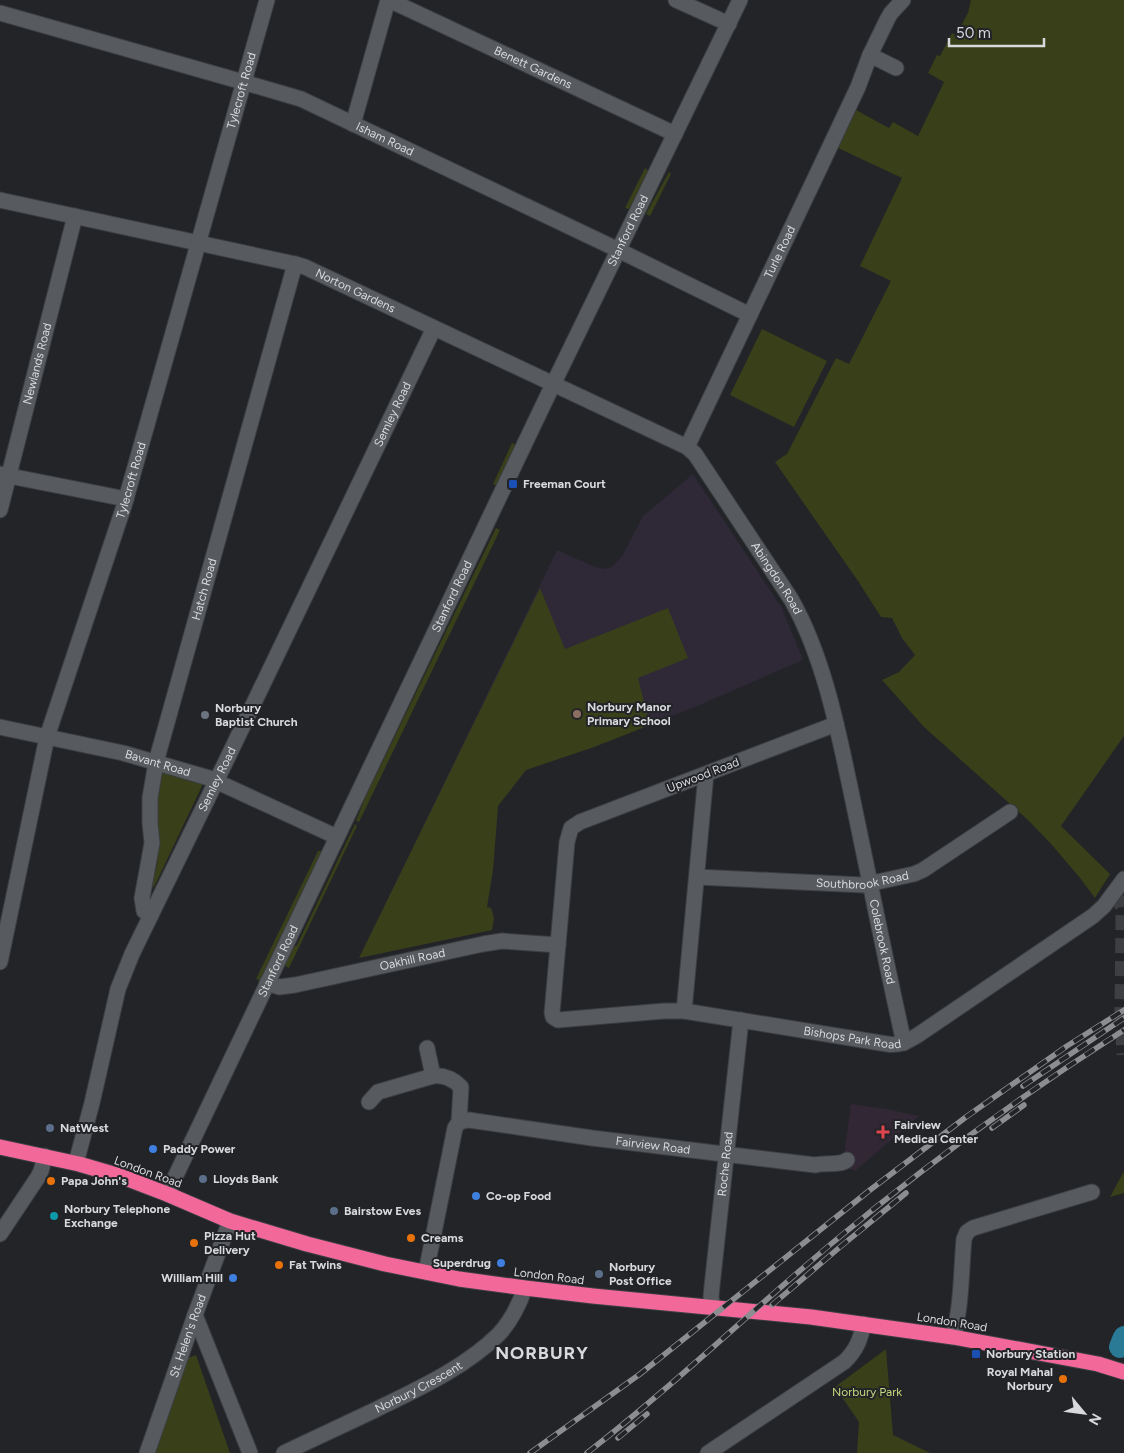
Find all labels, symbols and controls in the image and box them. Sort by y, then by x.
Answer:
scale bar [949,15,1044,47]
text: 50 m [956,24,991,42]
street label: Benett Gardens [492,43,575,92]
street label: Tylecroft Road [224,51,259,131]
street label: Isham Road [354,119,416,159]
street label: Stanford Road [605,193,651,269]
street label: Turle Road [761,223,798,281]
street label: Norton Gardens [313,266,398,316]
street label: Newlands Road [20,321,54,406]
street label: Semley Road [371,380,414,449]
street label: Tylecroft Road [113,440,149,520]
place label: Freeman Court [523,477,606,491]
marker: Freeman Court [507,478,519,490]
street label: Abingdon Road [748,540,805,617]
street label: Hatch Road [189,557,219,622]
street label: Stanford Road [429,558,475,635]
place label: Norbury Manor Primary School [587,700,672,728]
place label: Norbury Baptist Church [215,701,298,729]
marker: Norbury Manor Primary School [571,708,583,720]
marker: Norbury Baptist Church [199,709,211,721]
street label: Semley Road [195,745,239,814]
street label: Bavant Road [123,747,192,779]
street label: Upwood Road [665,755,741,795]
street label: Southbrook Road [816,868,910,892]
street label: Colebrook Road [867,898,898,986]
street label: Stanford Road [255,923,301,999]
street label: Oakhill Road [378,945,447,973]
street label: Bishops Park Road [803,1024,902,1052]
place label: Fairview Medical Center [894,1118,979,1146]
place label: NatWest [60,1121,109,1135]
marker: NatWest [44,1122,56,1134]
marker: Fairview Medical Center [876,1125,890,1139]
street label: Roche Road [715,1131,736,1197]
street label: Fairview Road [615,1134,691,1157]
place label: Paddy Power [163,1142,236,1156]
marker: Paddy Power [147,1143,159,1155]
street label: London Road [112,1153,184,1191]
place label: Lloyds Bank [213,1172,279,1186]
marker: Lloyds Bank [197,1173,209,1185]
place label: Papa John's [61,1174,127,1188]
marker: Papa John's [45,1175,57,1187]
place label: Co-op Food [486,1189,551,1203]
marker: Co-op Food [470,1190,482,1202]
place label: Norbury Telephone Exchange [64,1202,170,1230]
place label: Bairstow Eves [344,1204,422,1218]
marker: Bairstow Eves [328,1205,340,1217]
marker: Norbury Telephone Exchange [48,1210,60,1222]
place label: Pizza Hut Delivery [204,1229,256,1257]
place label: Creams [421,1231,464,1245]
marker: Creams [405,1232,417,1244]
marker: Pizza Hut Delivery [188,1237,200,1249]
place label: Superdrug [433,1256,491,1270]
marker: Superdrug [495,1257,507,1269]
place label: Fat Twins [289,1258,342,1272]
marker: Fat Twins [273,1259,285,1271]
place label: Norbury Post Office [609,1260,672,1288]
street label: London Road [513,1265,585,1287]
marker: Norbury Post Office [593,1268,605,1280]
place label: William Hill [161,1271,223,1285]
marker: William Hill [227,1272,239,1284]
street label: St. Helen's Road [167,1292,209,1380]
street label: London Road [916,1310,988,1334]
district label: NORBURY [495,1342,589,1364]
place label: Norbury Station [986,1347,1075,1361]
marker: Norbury Station [970,1348,982,1360]
street label: Norbury Crescent [373,1358,465,1416]
place label: Royal Mahal Norbury [987,1365,1053,1393]
marker: Royal Mahal Norbury [1057,1373,1069,1385]
park label: Norbury Park [832,1385,902,1399]
north arrow [1059,1388,1109,1438]
text: N [1085,1410,1105,1428]

